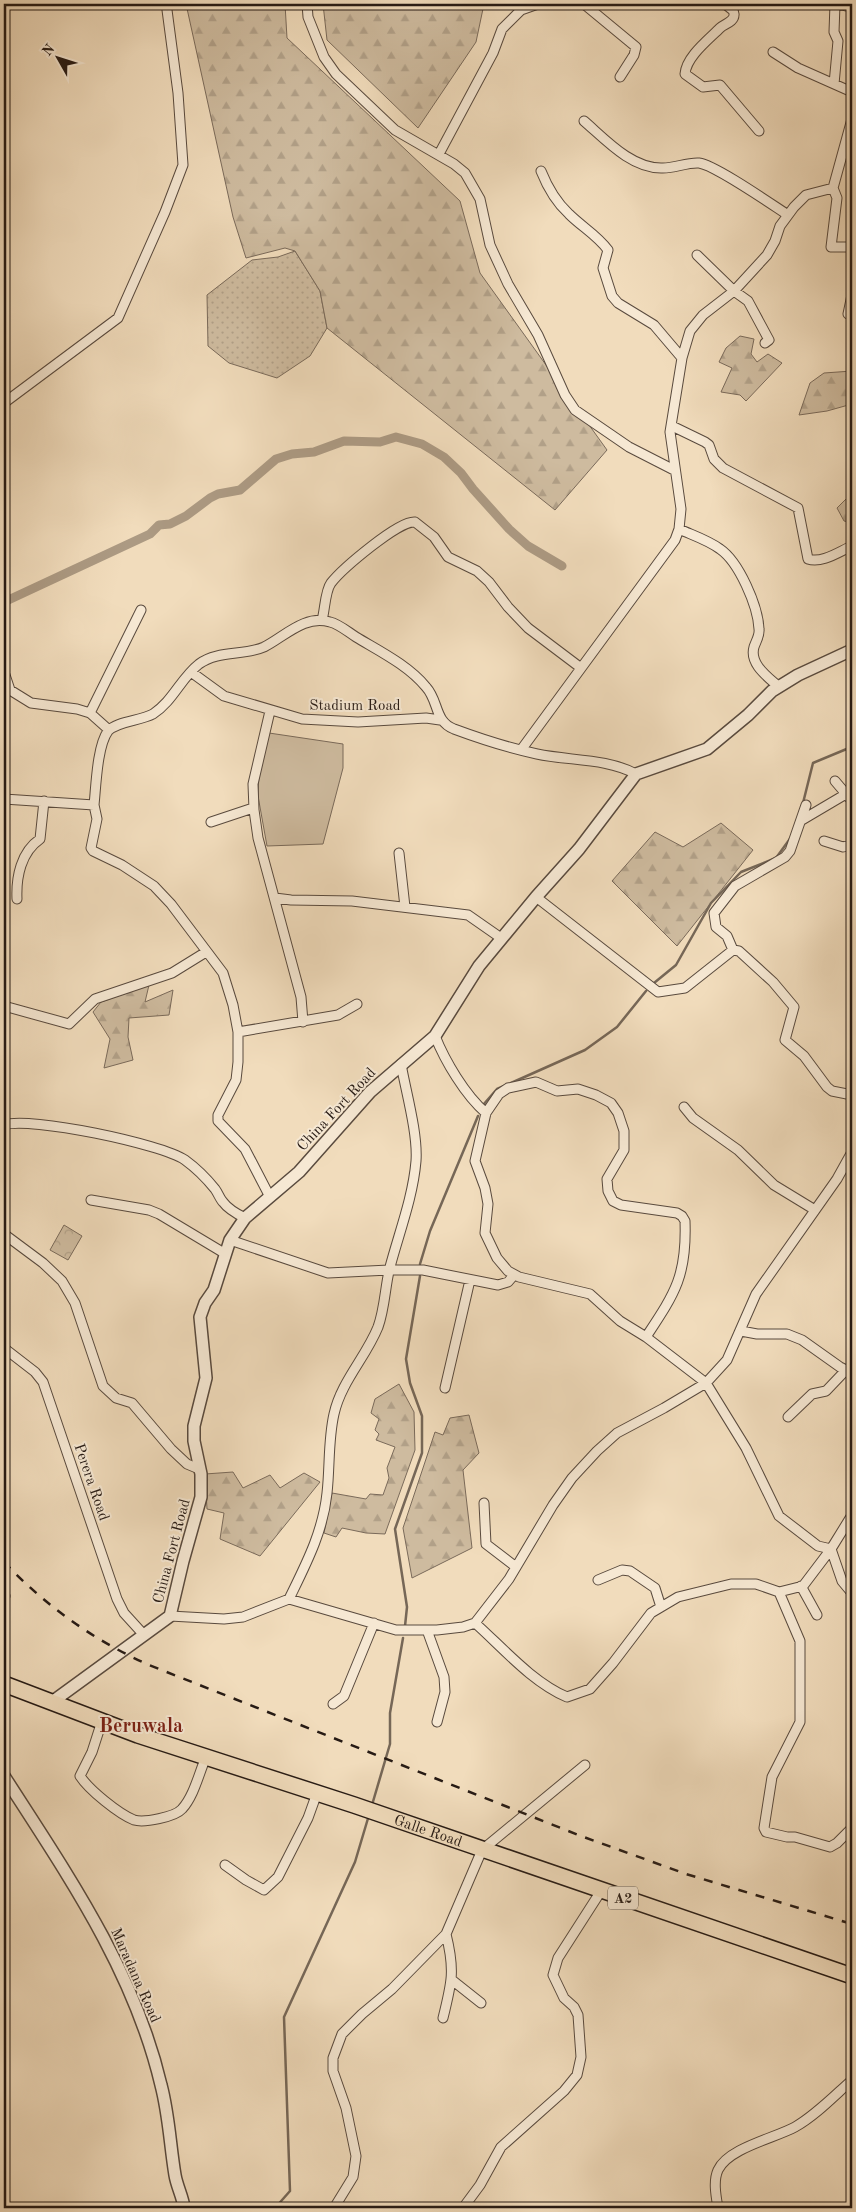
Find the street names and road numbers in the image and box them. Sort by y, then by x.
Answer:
street label: Stadium Road [309,699,401,714]
street label: China Fort Road [295,1065,379,1154]
street label: Perera Road [70,1442,111,1523]
street label: China Fort Road [151,1497,194,1605]
street label: Galle Road [392,1813,464,1851]
road number: A2 [608,1886,638,1910]
street label: Maradana Road [107,1926,162,2025]

